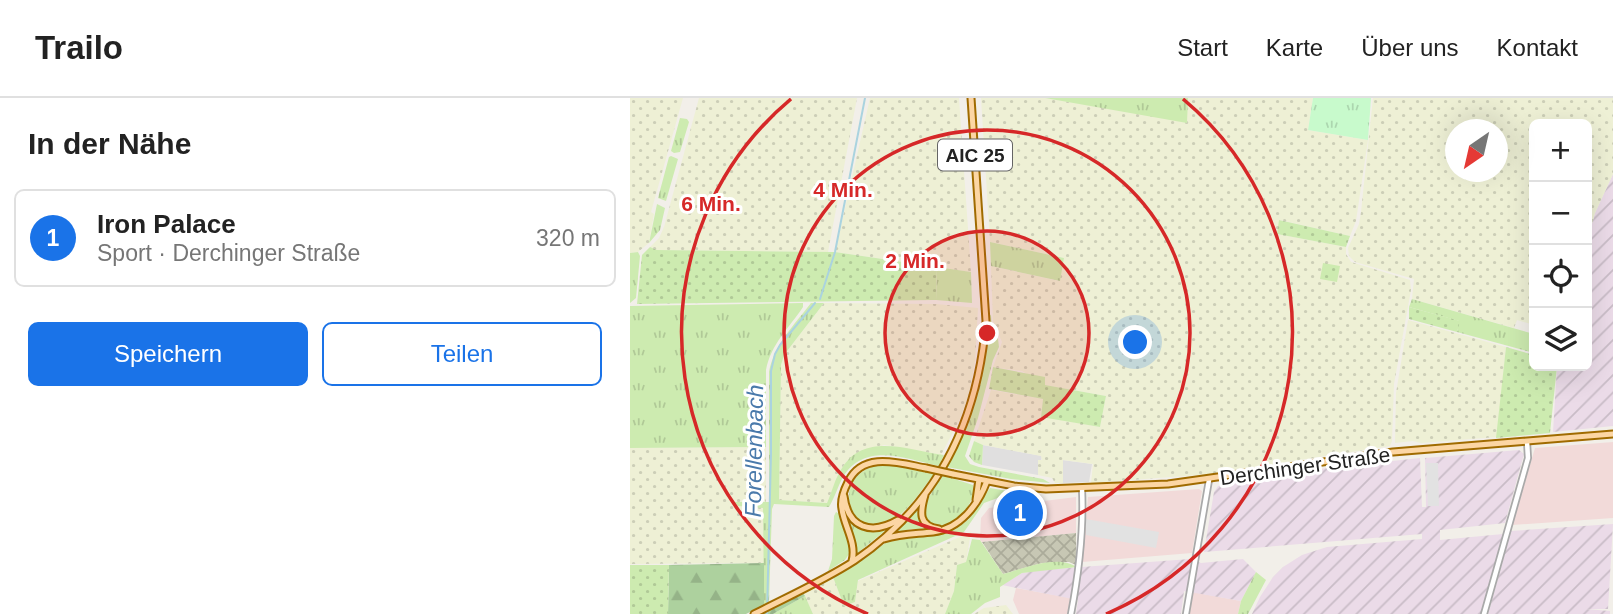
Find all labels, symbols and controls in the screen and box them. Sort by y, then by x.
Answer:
text: Trailo [35,29,123,66]
text: Start [1177,34,1228,61]
text: Karte [1266,34,1323,61]
text: Über uns [1361,34,1459,61]
text: Kontakt [1497,34,1578,61]
north arrow [1445,119,1508,182]
map controls [1529,119,1592,371]
button: + [1529,119,1592,182]
text: In der Nähe [28,127,191,160]
road number: AIC 25 [938,139,1012,170]
text: 4 Min. [813,178,873,201]
button: − [1529,182,1592,245]
text: 6 Min. [681,192,741,215]
text: Iron Palace [97,209,236,239]
text: 1 [47,225,59,251]
text: 320 m [536,225,600,251]
text: Sport · Derchinger Straße [97,240,360,266]
button: locate [1529,245,1592,308]
text: 2 Min. [885,249,945,272]
button: layers [1529,308,1592,371]
centre of rings [975,321,999,345]
button: Speichern [28,322,308,386]
button: Teilen [322,322,602,386]
your location [1118,325,1152,359]
water label: Forellenbach [740,384,768,518]
street label: Derchinger Straße [1218,443,1392,489]
pin: 1 [997,487,1043,539]

